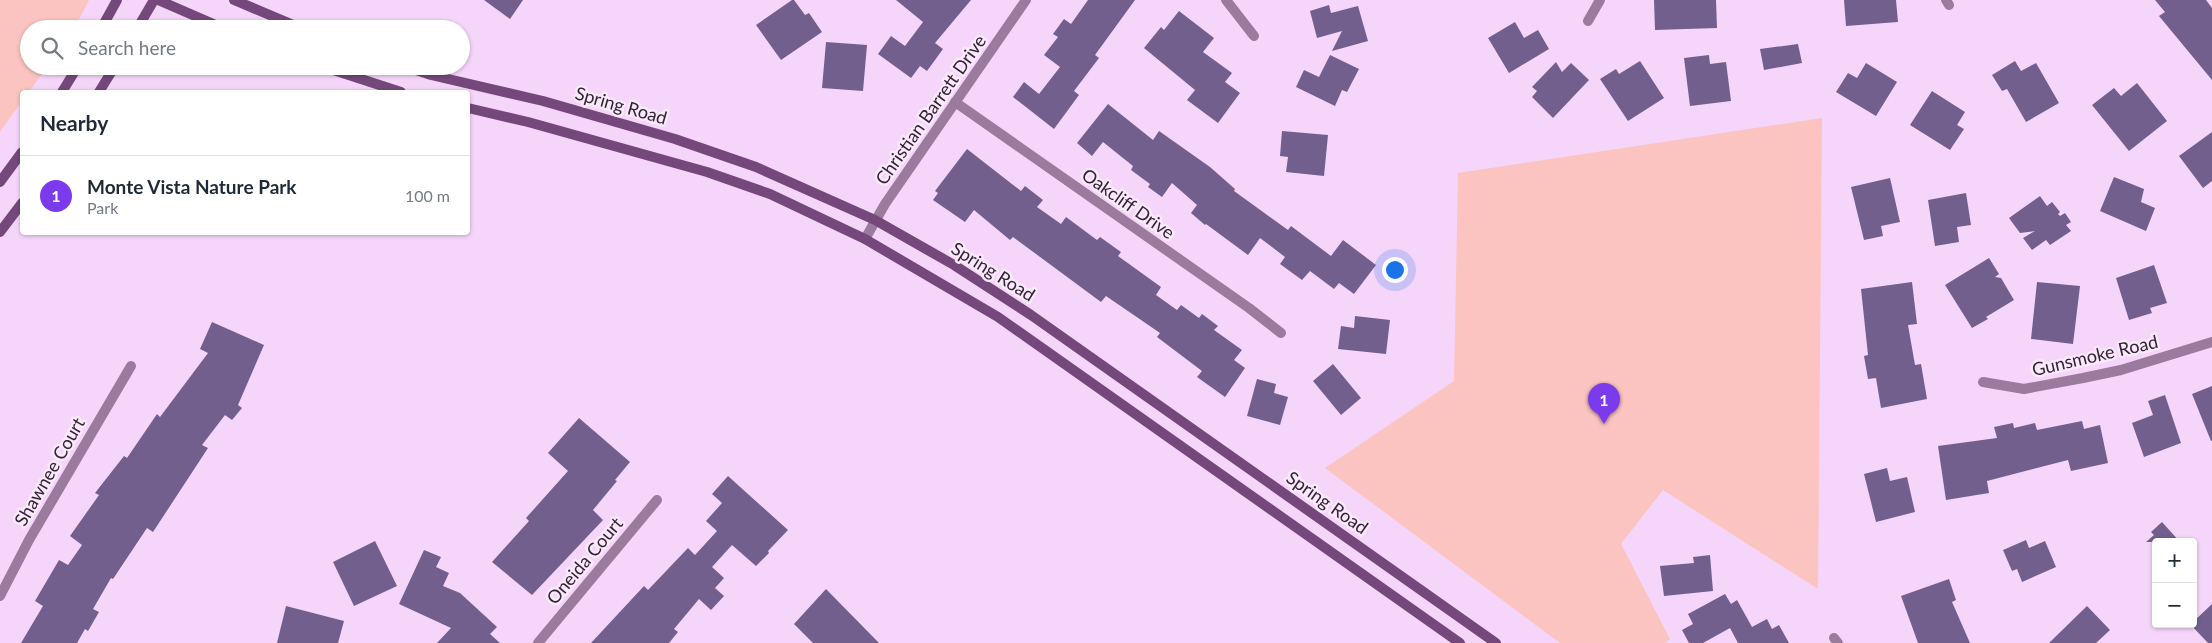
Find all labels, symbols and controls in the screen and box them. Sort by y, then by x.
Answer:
search box [20,20,470,75]
street label: Christian Barrett Drive [870,30,990,189]
icon: search [38,34,66,62]
text: Search here [78,36,176,59]
street label: Spring Road [573,81,670,129]
text: Nearby [40,110,108,135]
street label: Oakcliff Drive [1078,163,1179,243]
text: Monte Vista Nature Park [87,175,297,198]
text: 1 [51,186,61,205]
text: 100 m [405,186,450,205]
text: Park [87,198,118,217]
street label: Spring Road [948,237,1039,306]
your location [1382,257,1408,283]
street label: Gunsmoke Road [2030,330,2160,380]
pin: 1 [1588,383,1620,424]
street label: Shawnee Court [9,413,89,530]
street label: Spring Road [1283,466,1373,538]
street label: Oneida Court [541,512,627,608]
map controls [2152,538,2197,628]
button: + [2152,538,2197,583]
button: − [2152,583,2197,628]

